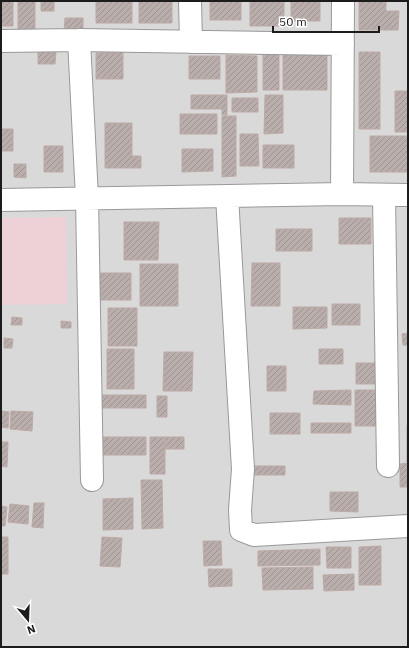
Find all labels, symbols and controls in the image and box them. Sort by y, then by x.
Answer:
scale bar [273,8,379,34]
text: 50 m [279,14,307,29]
north arrow [8,600,48,640]
text: N [25,622,37,637]

